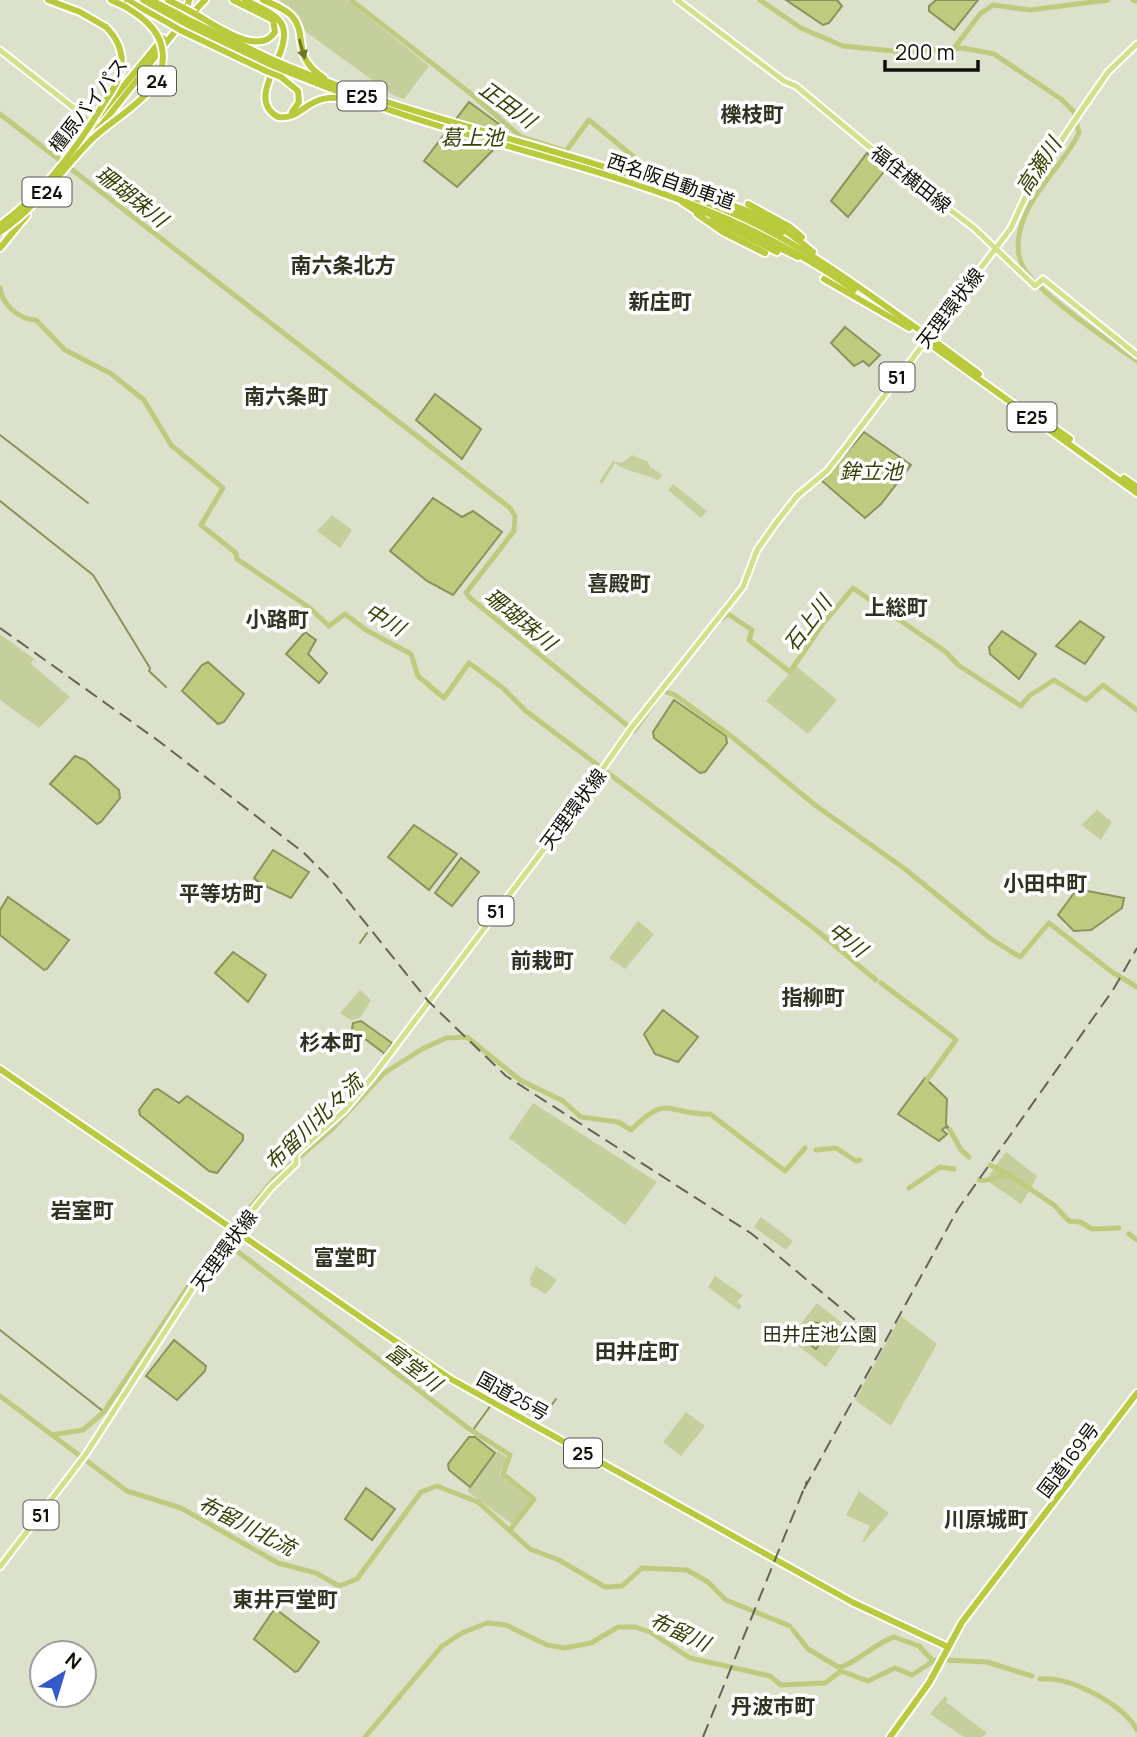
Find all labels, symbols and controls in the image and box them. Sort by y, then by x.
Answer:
scale bar [885,28,978,72]
one-way arrow [297,38,307,59]
text: 200 m [895,38,955,66]
street label: 橿原バイパス [43,52,133,158]
road number: 24 [138,66,176,96]
water label: 正田川 [474,74,543,135]
road number: E25 [338,82,386,110]
district label: 櫟枝町 [721,100,784,128]
water label: 葛上池 [441,123,505,151]
water label: 高瀬川 [1009,130,1068,200]
street label: 福住横田線 [866,140,956,218]
street label: 西名阪自動車道 [604,147,738,215]
water label: 珊瑚珠川 [90,159,175,234]
road number: E24 [22,177,72,206]
district label: 南六条北方 [291,251,396,279]
street label: 天理環状線 [911,263,989,353]
district label: 新庄町 [629,287,692,315]
road number: 51 [880,362,914,391]
district label: 南六条町 [244,382,328,410]
road number: E25 [1007,402,1056,432]
water label: 鉾立池 [840,457,904,485]
district label: 喜殿町 [588,569,651,597]
water label: 珊瑚珠川 [480,582,564,658]
water label: 石上川 [777,588,838,657]
district label: 上総町 [865,593,928,621]
water label: 中川 [360,596,412,643]
district label: 小路町 [246,605,309,633]
street label: 天理環状線 [534,763,612,855]
district label: 小田中町 [1003,869,1087,897]
district label: 平等坊町 [179,879,263,907]
road number: 51 [478,896,514,926]
water label: 中川 [823,915,875,964]
district label: 前栽町 [511,946,574,974]
district label: 指柳町 [782,983,845,1011]
district label: 杉本町 [300,1028,363,1056]
water label: 布留川北々流 [258,1066,370,1176]
district label: 岩室町 [51,1196,114,1224]
street label: 天理環状線 [185,1204,263,1296]
district label: 富堂町 [314,1243,377,1271]
park label: 田井庄池公園 [763,1321,877,1347]
water label: 富堂川 [380,1337,449,1398]
district label: 田井庄町 [595,1337,679,1365]
street label: 国道25号 [472,1366,554,1426]
street label: 国道169号 [1031,1417,1105,1503]
road number: 25 [564,1438,602,1468]
water label: 布留川北流 [194,1489,303,1563]
road number: 51 [23,1500,58,1530]
district label: 川原城町 [944,1505,1028,1533]
district label: 東井戸堂町 [233,1585,338,1613]
water label: 布留川 [646,1605,716,1658]
north arrow [28,1639,98,1709]
text: N [60,1646,87,1675]
district label: 丹波市町 [731,1692,815,1720]

